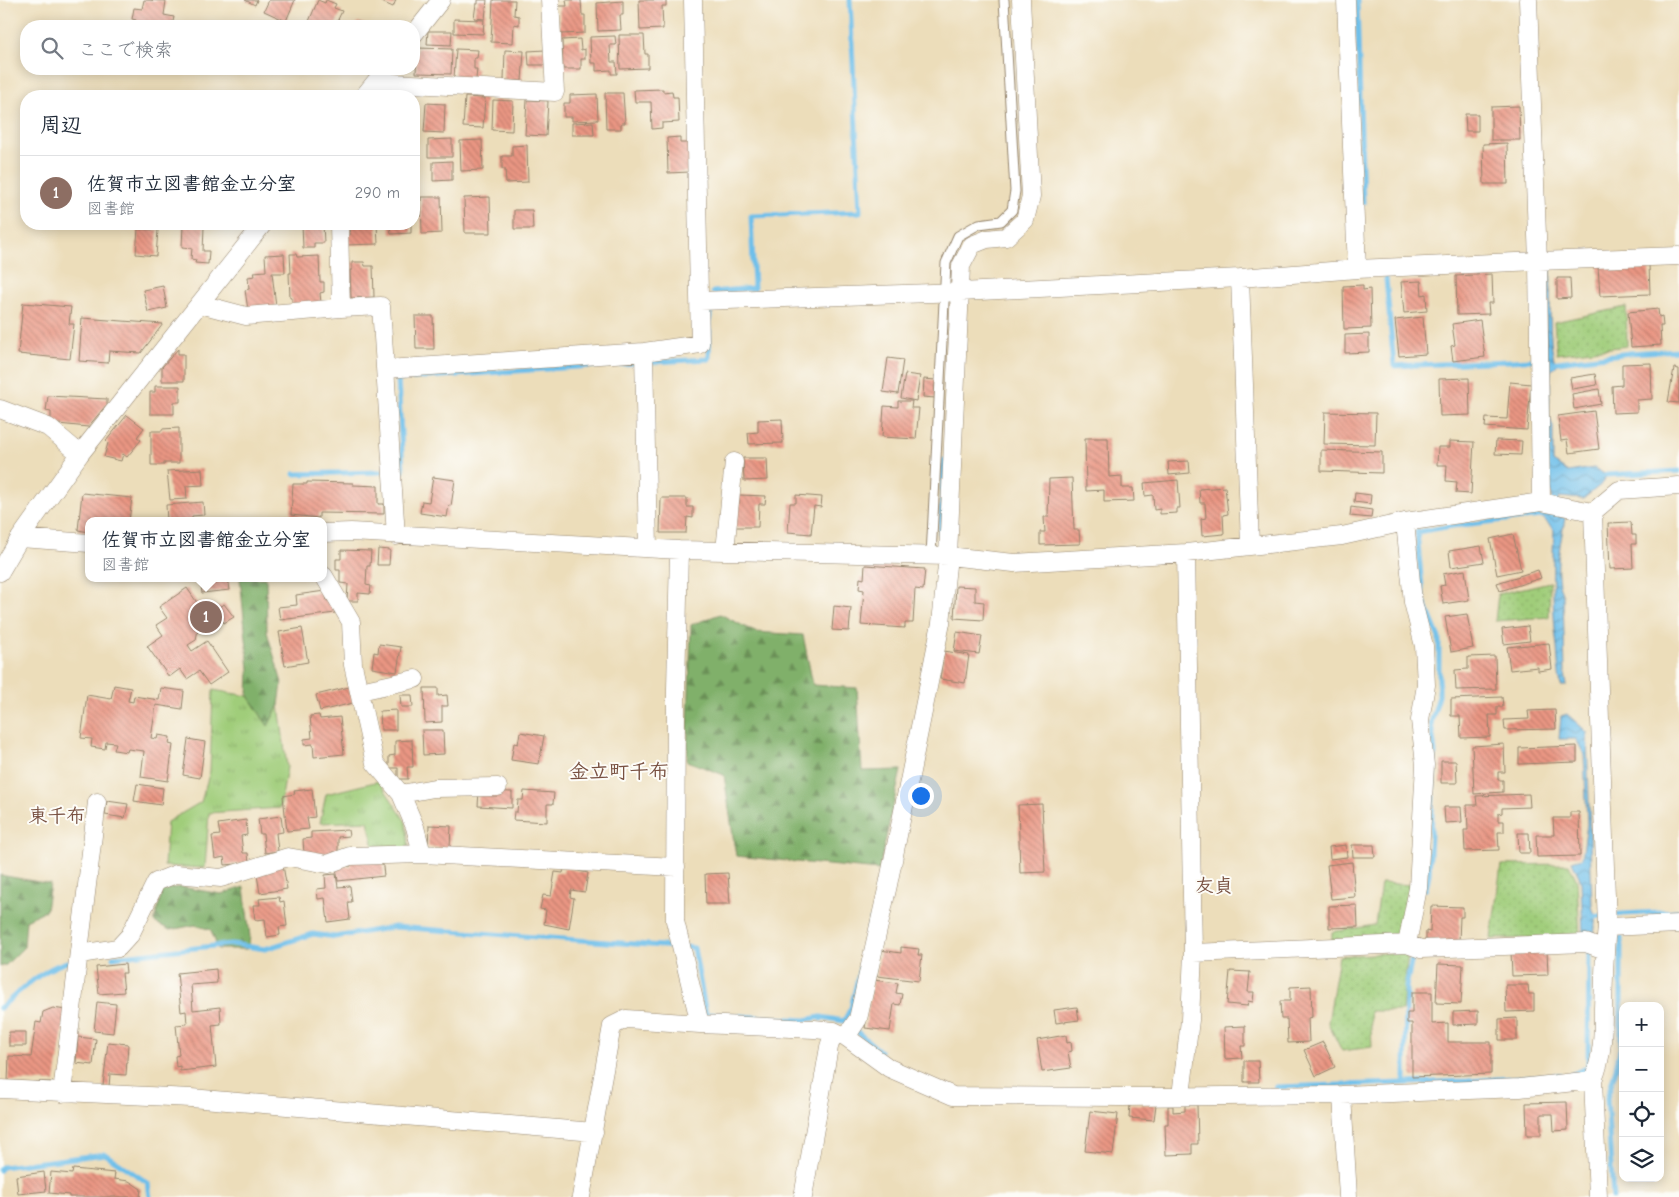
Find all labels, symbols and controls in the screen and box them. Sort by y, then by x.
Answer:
search box [20,20,420,75]
icon: search [38,34,66,62]
text: ここで検索 [78,39,173,61]
text: 周辺 [40,113,82,137]
text: 佐賀市立図書館金立分室 [87,173,296,195]
text: 1 [53,184,59,202]
text: 290 m [355,184,400,202]
text: 図書館 [87,200,135,218]
popup [85,517,327,582]
text: 佐賀市立図書館金立分室 [101,529,311,551]
text: 図書館 [101,556,150,574]
pin: 1 [190,598,222,636]
district label: 金立町千布 [569,760,669,783]
your location [908,783,934,809]
district label: 東千布 [28,805,86,827]
district label: 友貞 [1195,875,1233,897]
map controls [1619,1002,1664,1182]
button: + [1619,1002,1664,1047]
button: − [1619,1047,1664,1092]
button: locate [1619,1092,1664,1137]
button: layers [1619,1137,1664,1182]

